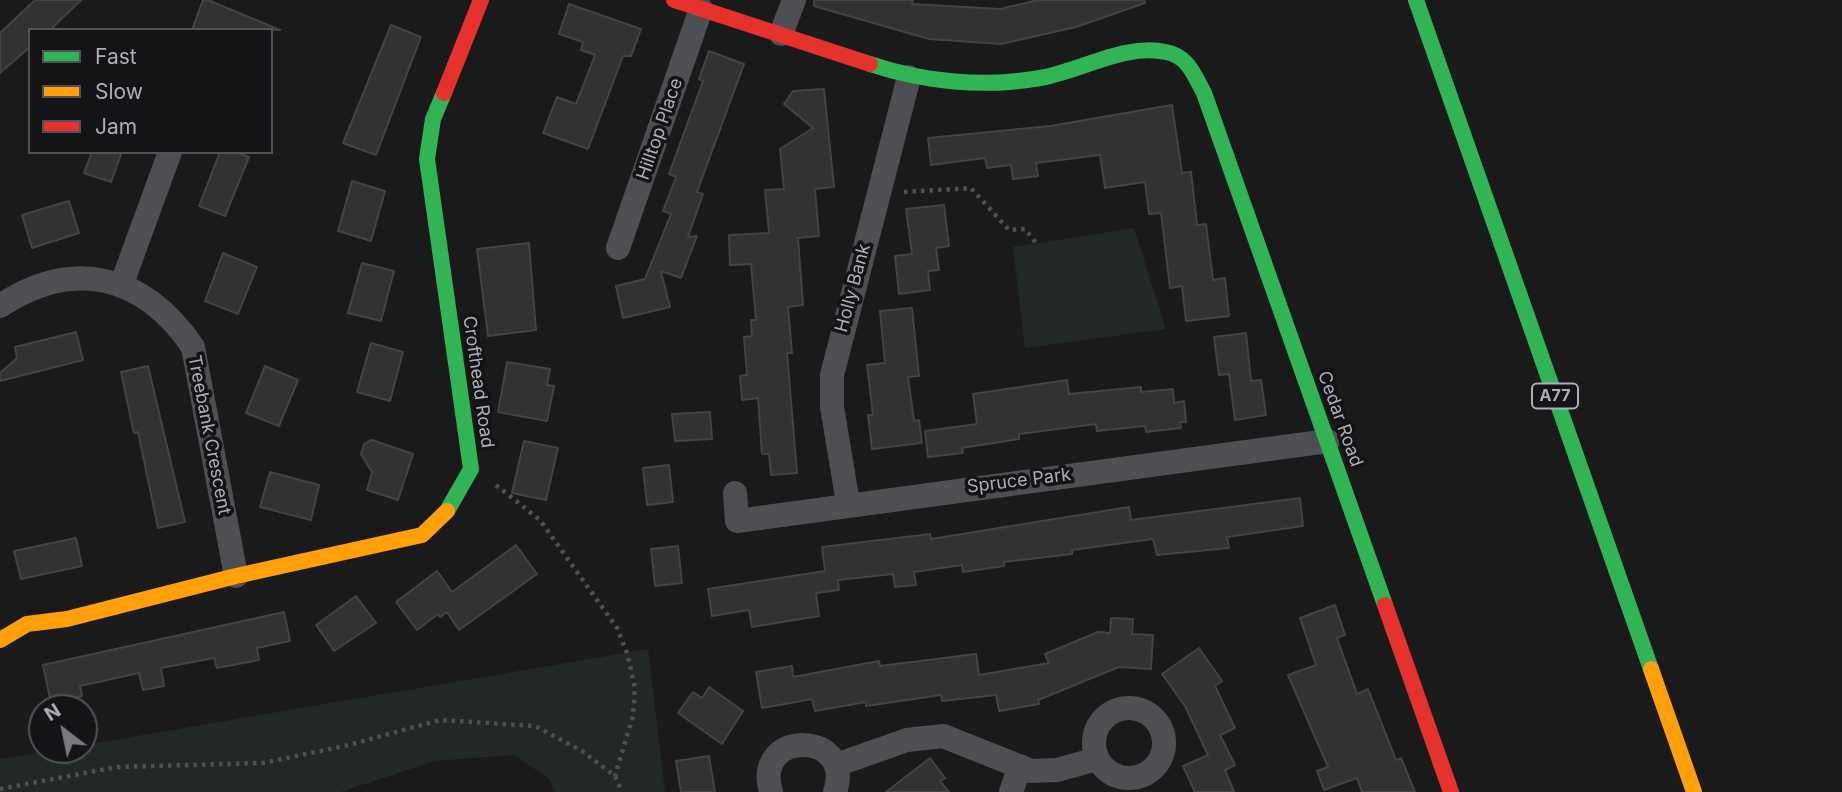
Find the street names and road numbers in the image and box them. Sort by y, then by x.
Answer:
street label: Hilltop Place [633,75,687,183]
street label: Holly Bank [831,241,875,335]
street label: Crofthead Road [458,315,498,449]
street label: Treebank Crescent [183,353,235,517]
street label: Cedar Road [1313,368,1367,470]
road number: A77 [1532,384,1578,408]
street label: Spruce Park [966,464,1072,498]

